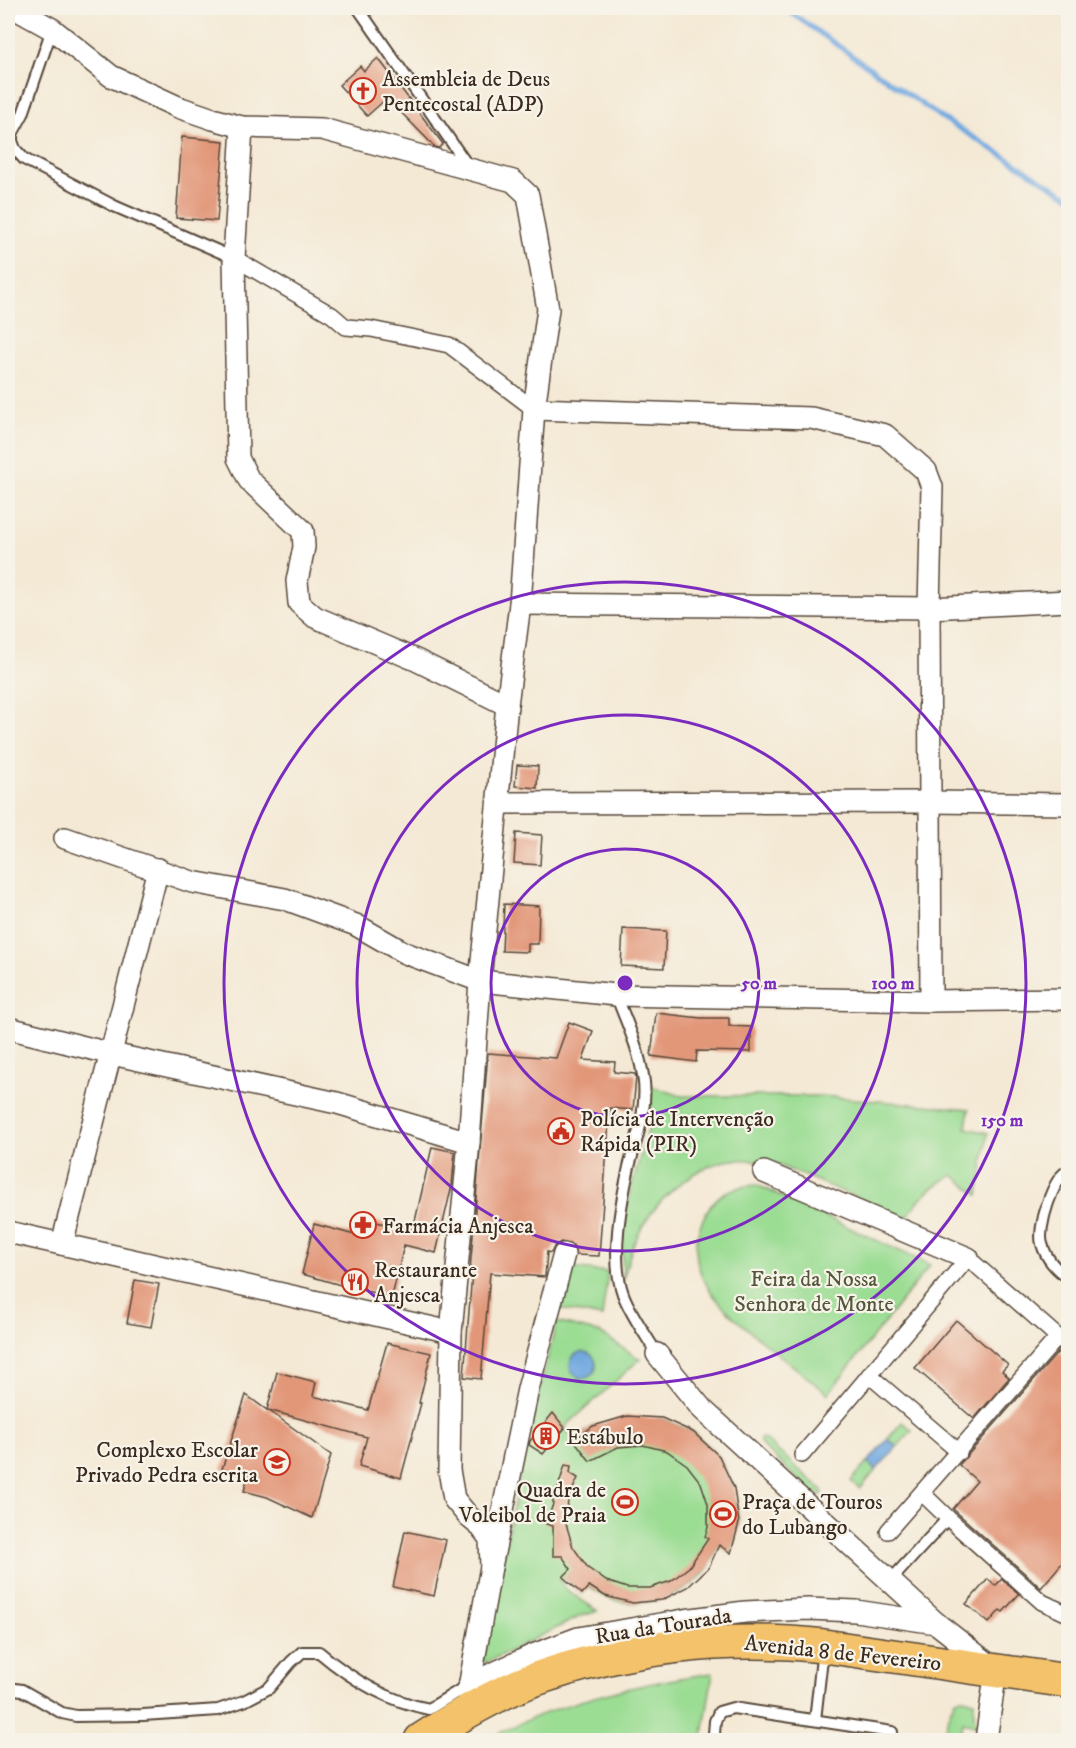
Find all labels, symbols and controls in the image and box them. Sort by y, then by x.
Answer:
place label: Assembleia de Deus Pentecostal (ADP) [382,66,550,118]
church icon: Assembleia de Deus Pentecostal (ADP) [348,76,378,106]
centre of rings [615,973,635,993]
text: 50 m [740,973,777,995]
text: 100 m [871,973,915,995]
place label: Polícia de Intervenção Rápida (PIR) [580,1106,774,1158]
text: 150 m [981,1110,1024,1132]
public building icon: Polícia de Intervenção Rápida (PIR) [546,1116,576,1146]
pharmacy icon: Farmácia Anjesca [348,1210,378,1240]
place label: Farmácia Anjesca [382,1213,534,1240]
place label: Restaurante Anjesca [374,1257,477,1309]
park label: Feira da Nossa Senhora de Monte [734,1266,894,1318]
restaurant icon: Restaurante Anjesca [340,1267,370,1297]
building icon: Estábulo [531,1421,561,1451]
place label: Estábulo [566,1424,643,1451]
place label: Complexo Escolar Privado Pedra escrita [75,1437,259,1489]
school or university icon: Complexo Escolar Privado Pedra escrita [262,1447,292,1477]
place label: Quadra de Voleibol de Praia [458,1477,607,1529]
sports icon: Quadra de Voleibol de Praia [610,1487,640,1517]
place label: Praça de Touros do Lubango [742,1489,883,1541]
sports icon: Praça de Touros do Lubango [708,1499,738,1529]
street label: Rua da Tourada [593,1602,734,1651]
street label: Avenida 8 de Fevereiro [743,1630,943,1677]

